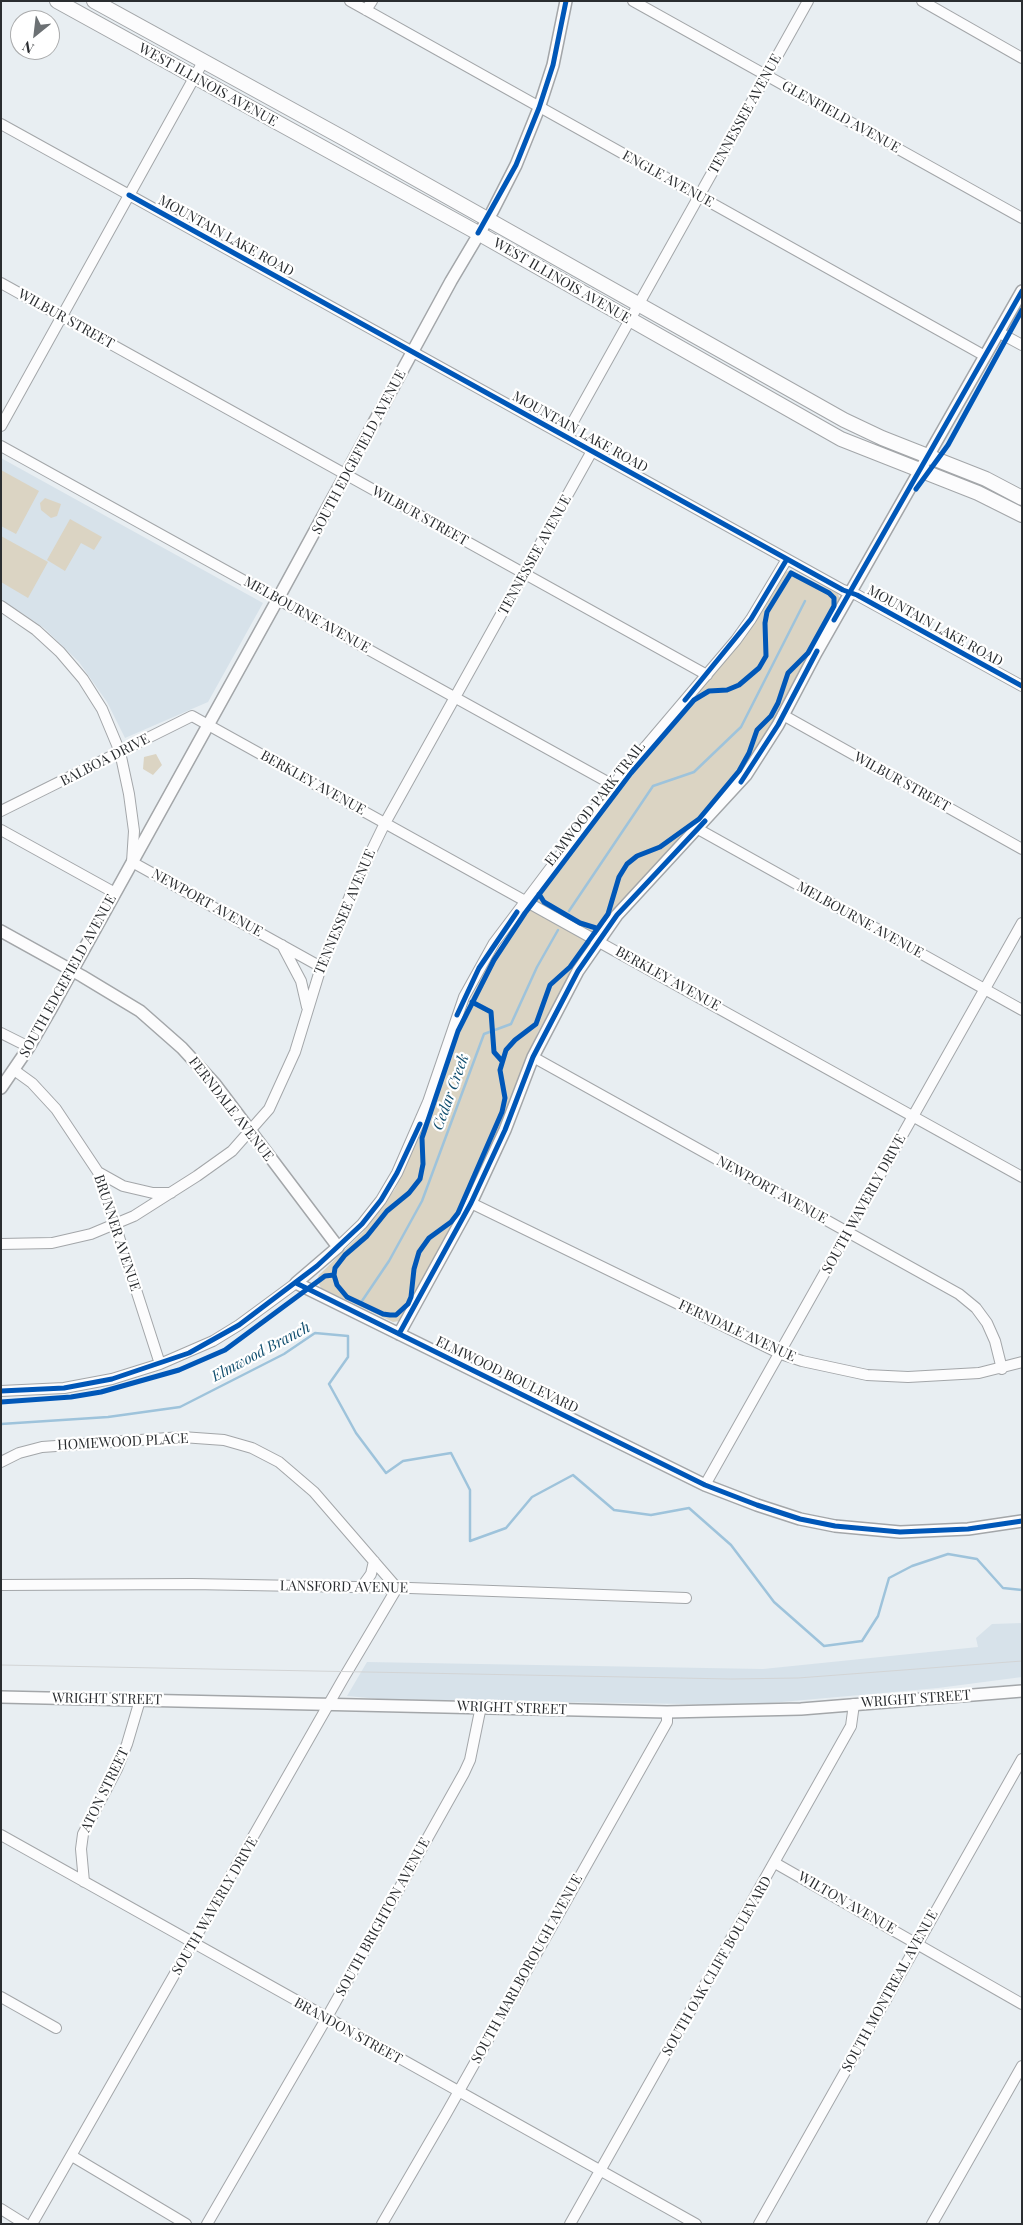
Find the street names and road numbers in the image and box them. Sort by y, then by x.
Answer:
street label: WEST ILLINOIS AVENUE [136,40,280,130]
street label: TENNESSEE AVENUE [705,51,785,177]
street label: GLENFIELD AVENUE [779,77,903,157]
street label: ENGLE AVENUE [619,147,717,211]
street label: MOUNTAIN LAKE ROAD [155,192,297,280]
street label: WEST ILLINOIS AVENUE [490,235,634,327]
street label: WILBUR STREET [15,286,117,352]
street label: SOUTH EDGEFIELD AVENUE [308,367,410,537]
street label: MOUNTAIN LAKE ROAD [509,388,651,476]
street label: WILBUR STREET [369,483,471,549]
street label: TENNESSEE AVENUE [495,492,575,618]
street label: MELBOURNE AVENUE [241,573,373,657]
street label: MOUNTAIN LAKE ROAD [864,582,1006,670]
street label: BALBOA DRIVE [58,730,152,790]
street label: ELMWOOD PARK TRAIL [541,739,649,869]
street label: BERKLEY AVENUE [258,747,368,819]
street label: WILBUR STREET [851,749,953,815]
street label: TENNESSEE AVENUE [311,847,379,977]
street label: NEWPORT AVENUE [149,866,265,940]
street label: MELBOURNE AVENUE [794,878,926,962]
street label: SOUTH EDGEFIELD AVENUE [16,892,120,1060]
street label: BERKLEY AVENUE [613,943,723,1015]
street label: FERNDALE AVENUE [185,1054,277,1164]
street label: SOUTH WAVERLY DRIVE [819,1131,909,1277]
street label: NEWPORT AVENUE [714,1153,830,1227]
street label: BRUNNER AVENUE [90,1173,144,1293]
street label: FERNDALE AVENUE [676,1296,798,1366]
street label: ELMWOOD BOULEVARD [433,1333,581,1417]
street label: HOMEWOOD PLACE [57,1430,189,1454]
street label: LANSFORD AVENUE [280,1577,408,1597]
street label: WRIGHT STREET [861,1687,971,1711]
street label: WRIGHT STREET [52,1690,162,1708]
street label: WRIGHT STREET [457,1698,567,1718]
street label: ATON STREET [77,1745,133,1835]
street label: SOUTH WAVERLY DRIVE [169,1834,261,1978]
street label: SOUTH BRIGHTON AVENUE [332,1835,434,1999]
street label: WILTON AVENUE [795,1868,899,1938]
street label: SOUTH MARLBOROUGH AVENUE [468,1872,586,2066]
street label: SOUTH OAK CLIFF BOULEVARD [659,1873,775,2059]
street label: SOUTH MONTREAL AVENUE [838,1907,942,2075]
street label: BRANDON STREET [291,1994,405,2068]

